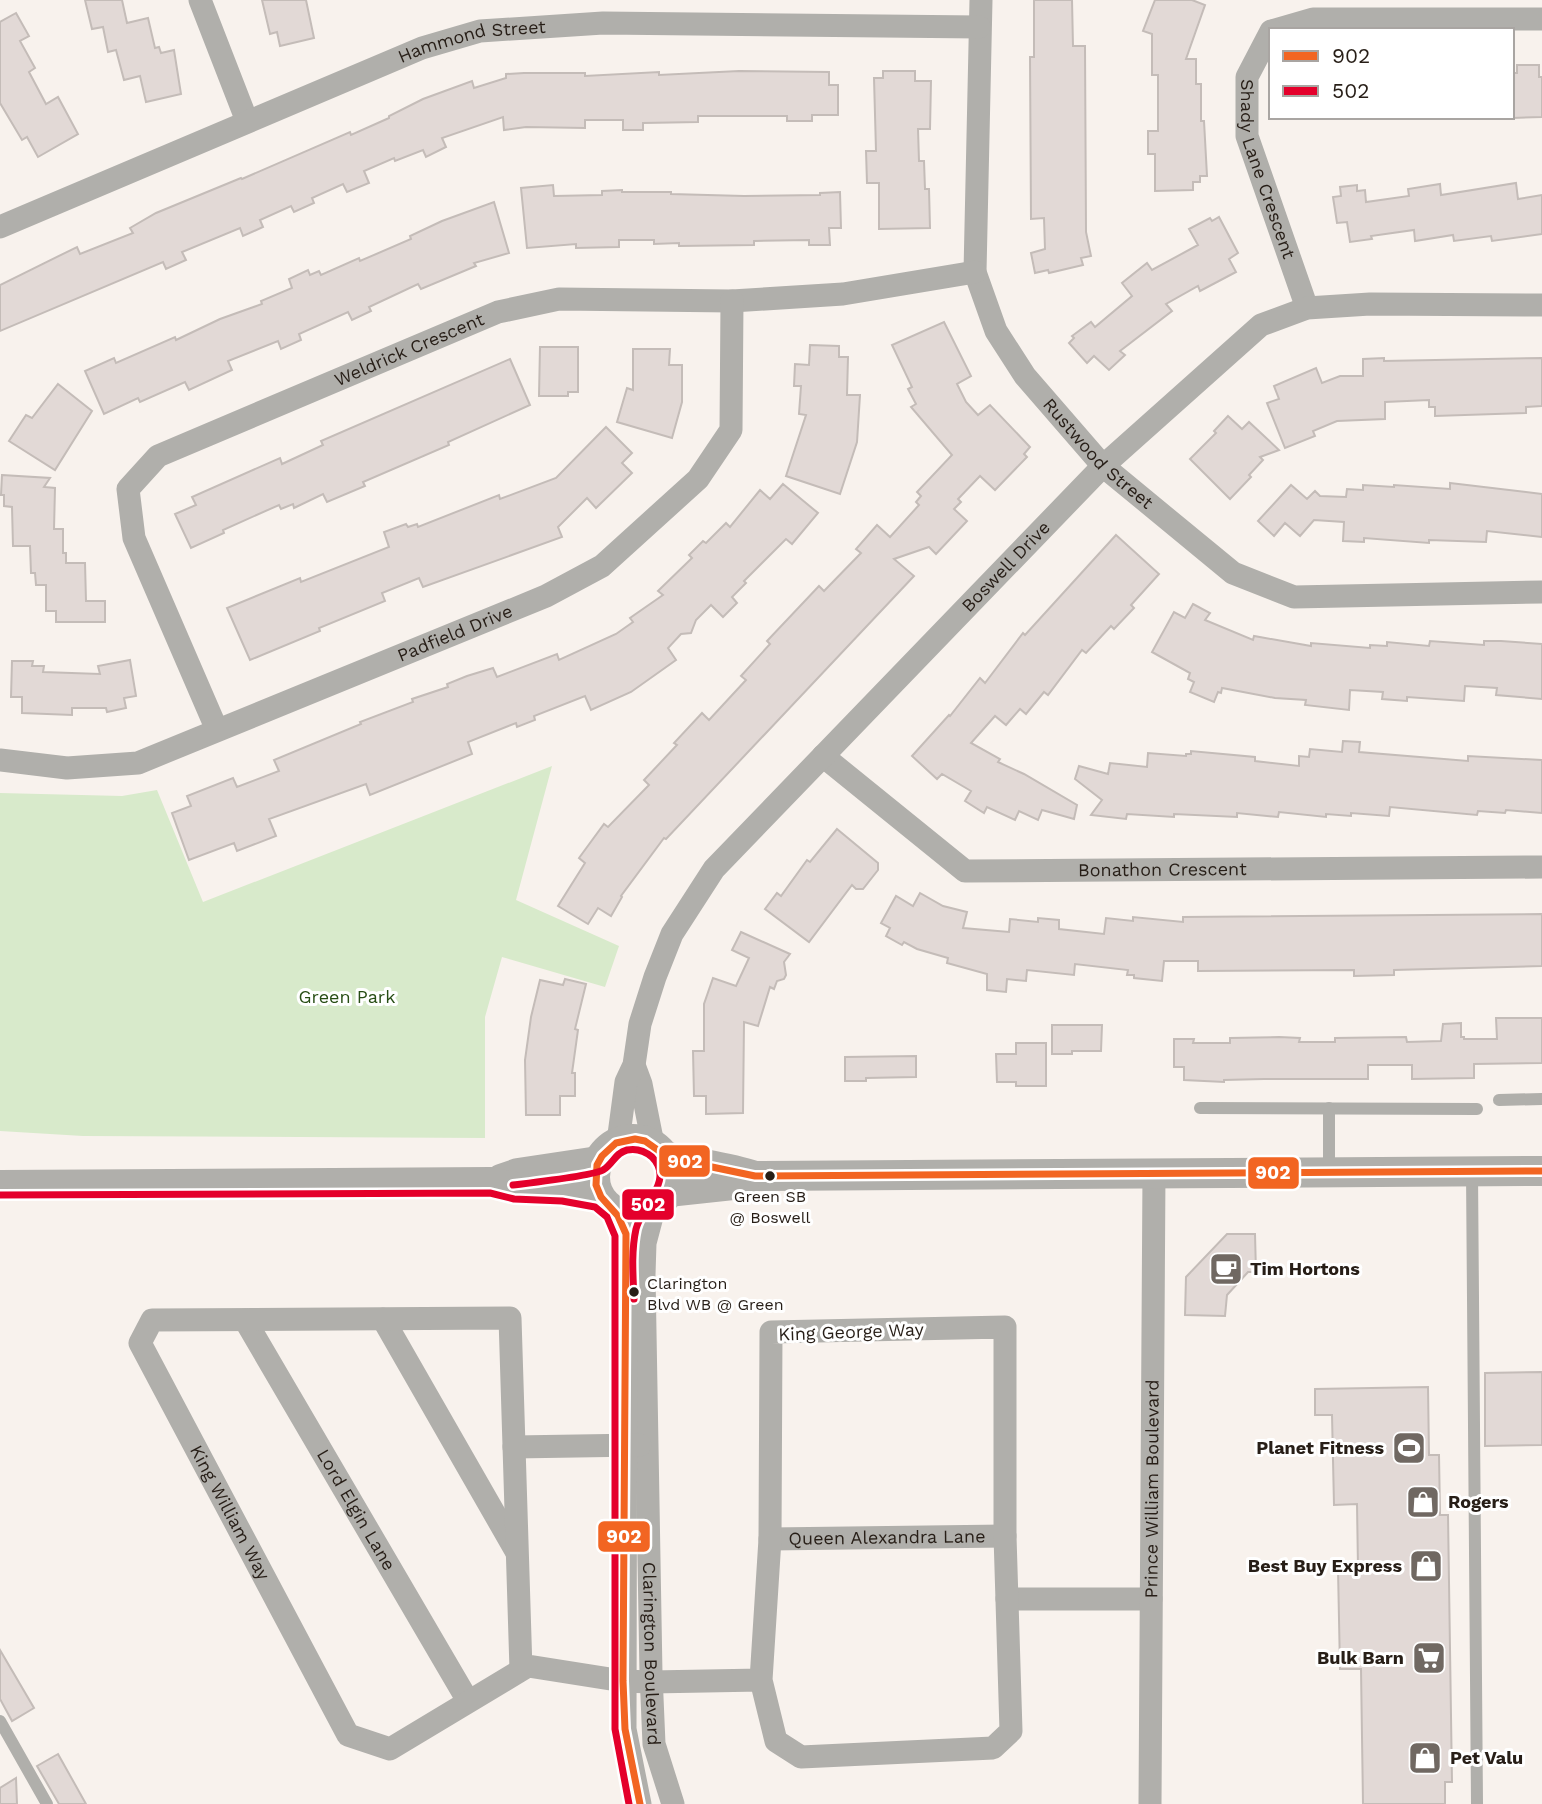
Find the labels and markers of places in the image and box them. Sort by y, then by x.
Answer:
marker: Green SB @ Boswell [763,1169,777,1183]
place label: Green SB @ Boswell [730,1187,811,1227]
cafe icon: Tim Hortons [1207,1250,1245,1288]
place label: Tim Hortons [1250,1258,1360,1279]
place label: Clarington Blvd WB @ Green [647,1274,784,1314]
marker: Clarington Blvd WB @ Green [627,1285,641,1299]
sports icon: Planet Fitness [1390,1429,1428,1467]
place label: Planet Fitness [1256,1437,1384,1458]
shop icon: Rogers [1404,1483,1442,1521]
place label: Rogers [1448,1491,1509,1512]
shop icon: Best Buy Express [1407,1547,1445,1585]
place label: Best Buy Express [1248,1555,1402,1576]
supermarket icon: Bulk Barn [1410,1639,1448,1677]
place label: Bulk Barn [1317,1647,1404,1668]
shop icon: Pet Valu [1406,1739,1444,1777]
place label: Pet Valu [1450,1747,1523,1768]

